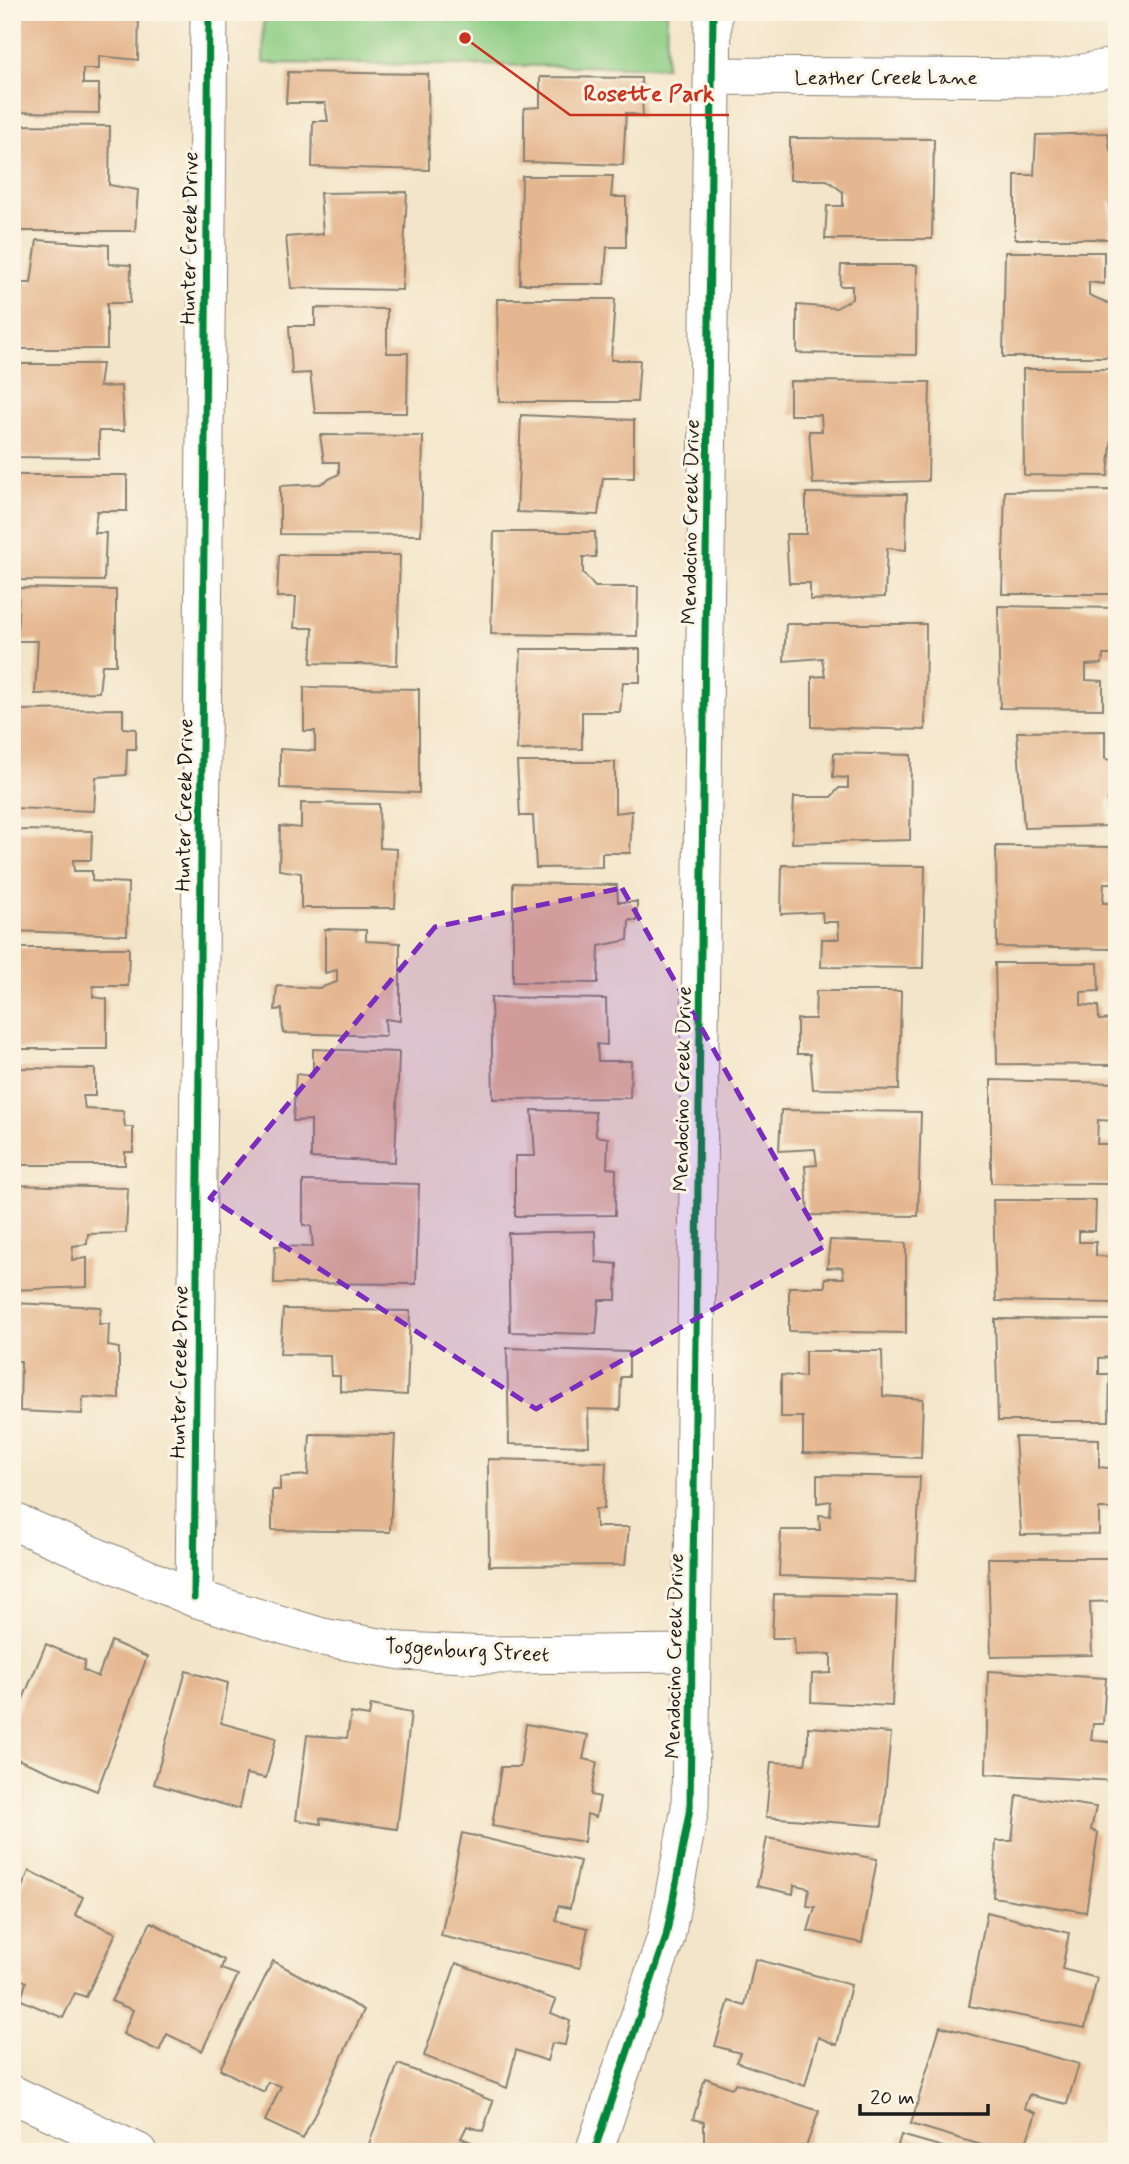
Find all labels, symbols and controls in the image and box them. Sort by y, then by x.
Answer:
street label: Leather Creek Lane [794,64,978,92]
callout: Rosette Park [570,71,729,115]
text: Rosette Park [584,80,715,110]
street label: Hunter Creek Drive [174,151,206,325]
street label: Mendocino Creek Drive [675,419,707,625]
street label: Hunter Creek Drive [169,718,201,892]
street label: Mendocino Creek Drive [667,986,699,1192]
street label: Hunter Creek Drive [164,1285,196,1459]
street label: Mendocino Creek Drive [659,1553,691,1759]
street label: Toggenburg Street [384,1633,550,1671]
scale bar [860,2073,987,2117]
text: 20 m [870,2084,915,2112]

